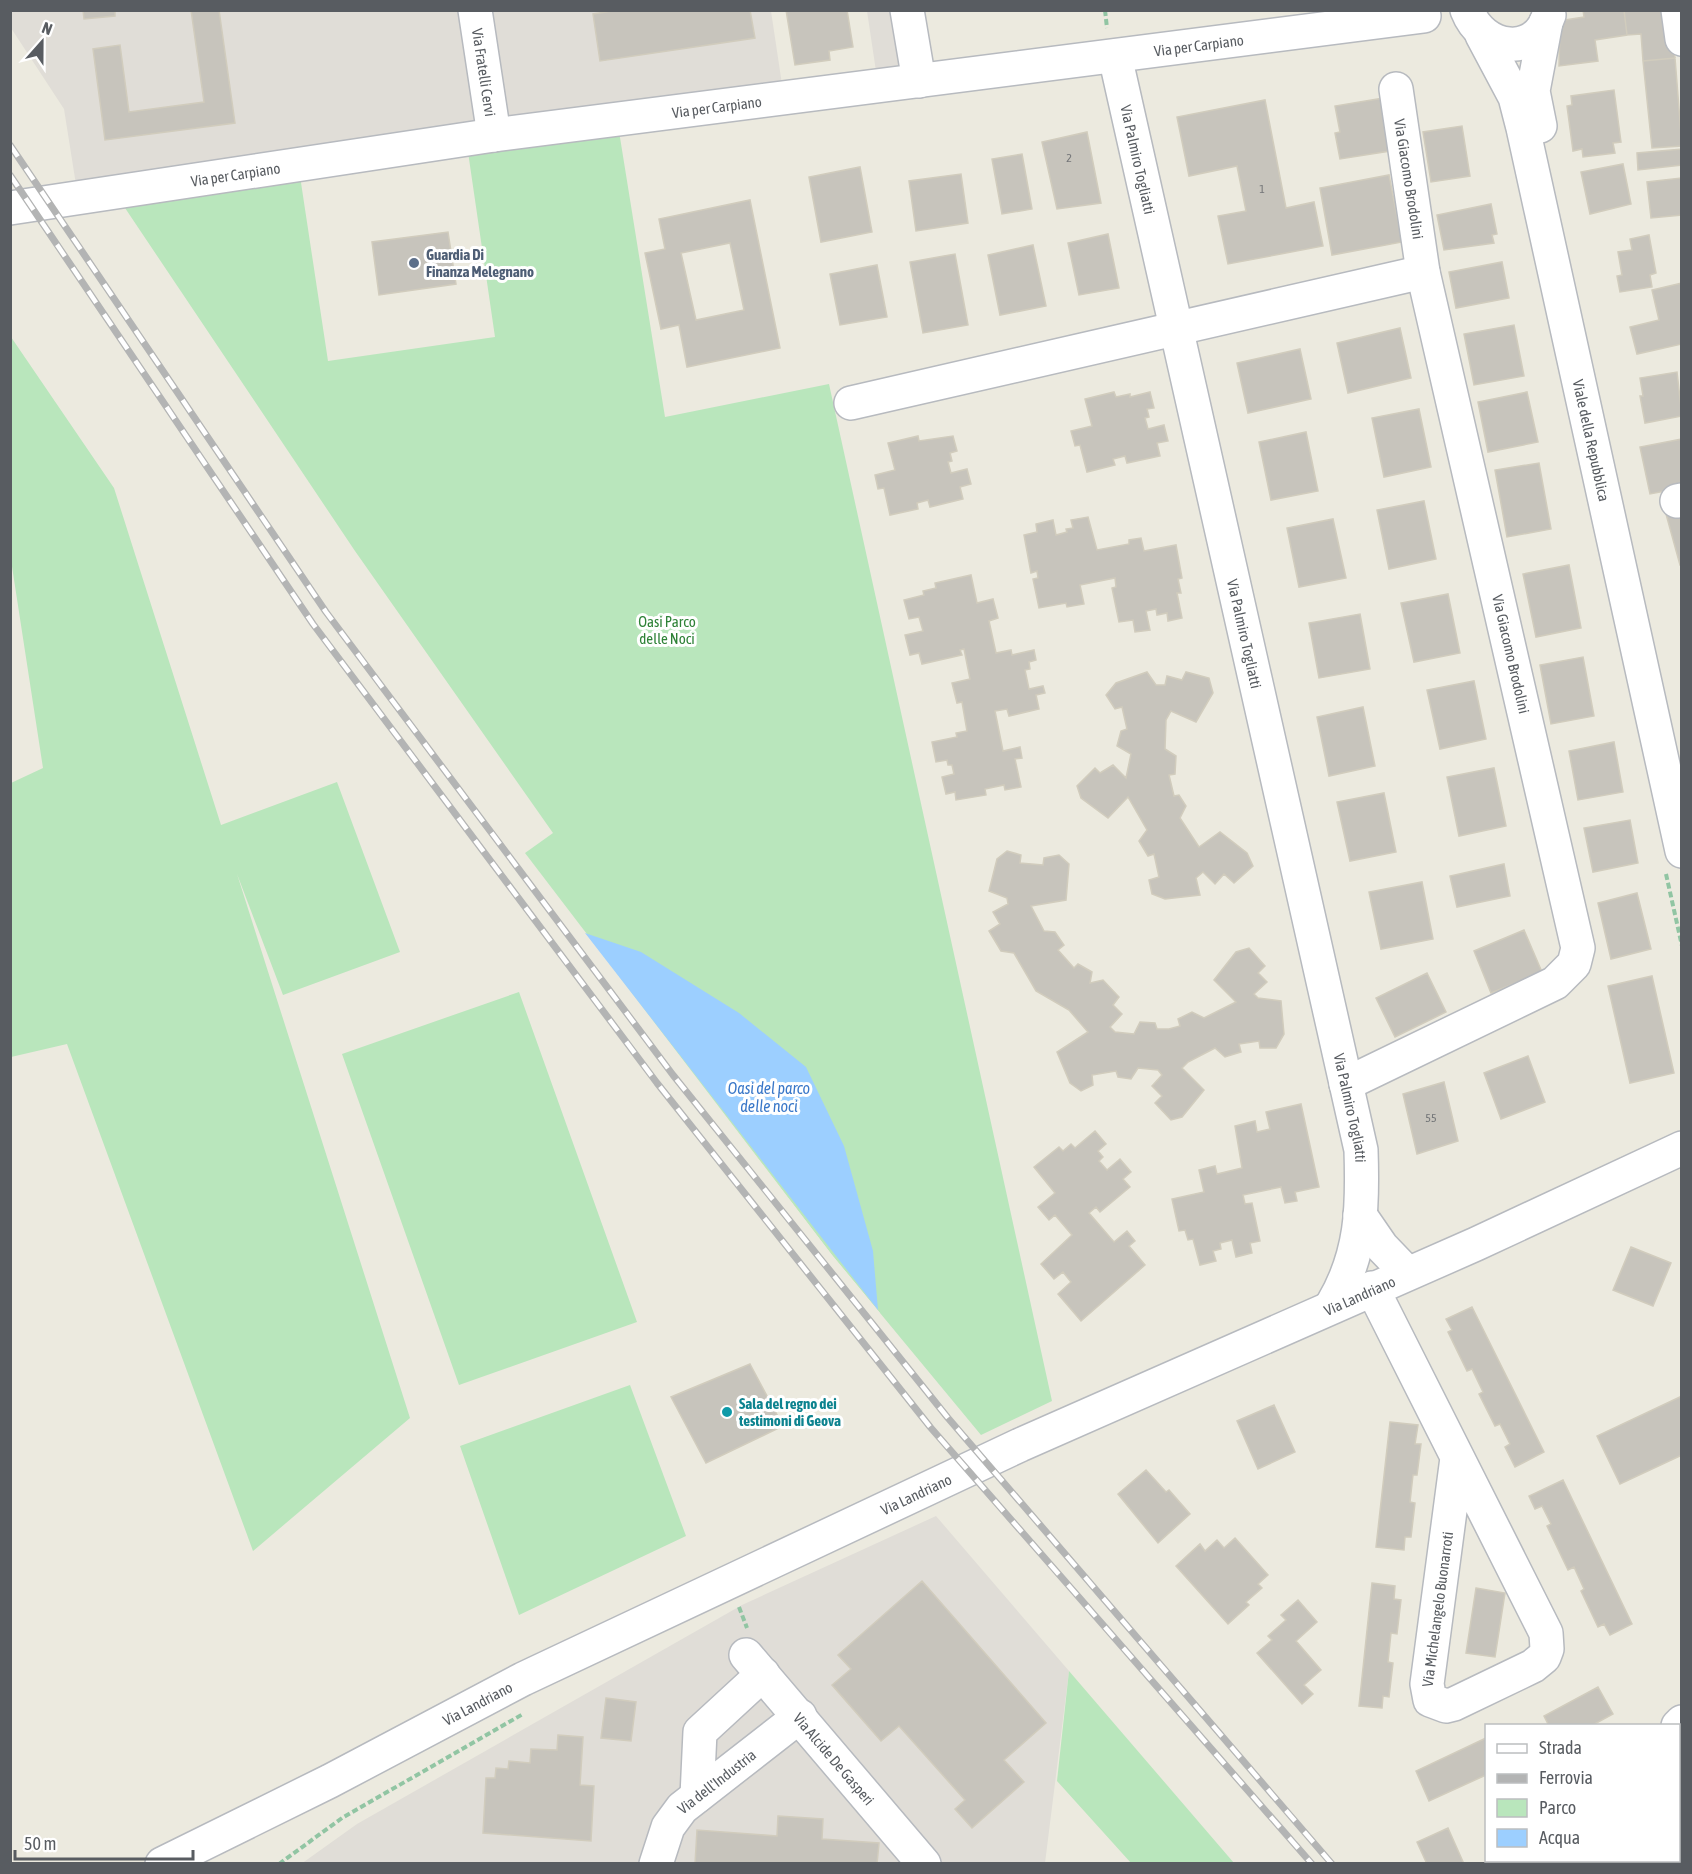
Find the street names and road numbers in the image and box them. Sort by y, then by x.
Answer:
street label: Via Fratelli Cervi [469,27,500,117]
street label: Via per Carpiano [1153,31,1245,59]
street label: Via per Carpiano [671,92,763,121]
street label: Via Palmiro Togliatti [1118,103,1159,216]
street label: Via Giacomo Brodolini [1391,118,1427,240]
street label: Via per Carpiano [189,159,281,189]
street label: Viale della Repubblica [1570,378,1613,503]
street label: Via Palmiro Togliatti [1224,577,1265,690]
street label: Via Giacomo Brodolini [1489,593,1533,715]
street label: Via Palmiro Togliatti [1331,1052,1370,1163]
street label: Via Landriano [1321,1272,1398,1319]
street label: Via Landriano [878,1470,954,1518]
street label: Via Michelangelo Buonarroti [1418,1530,1456,1688]
street label: Via Landriano [440,1678,515,1728]
street label: Via Alcide De Gasperi [790,1709,878,1808]
street label: Via dell'Industria [674,1746,759,1817]

